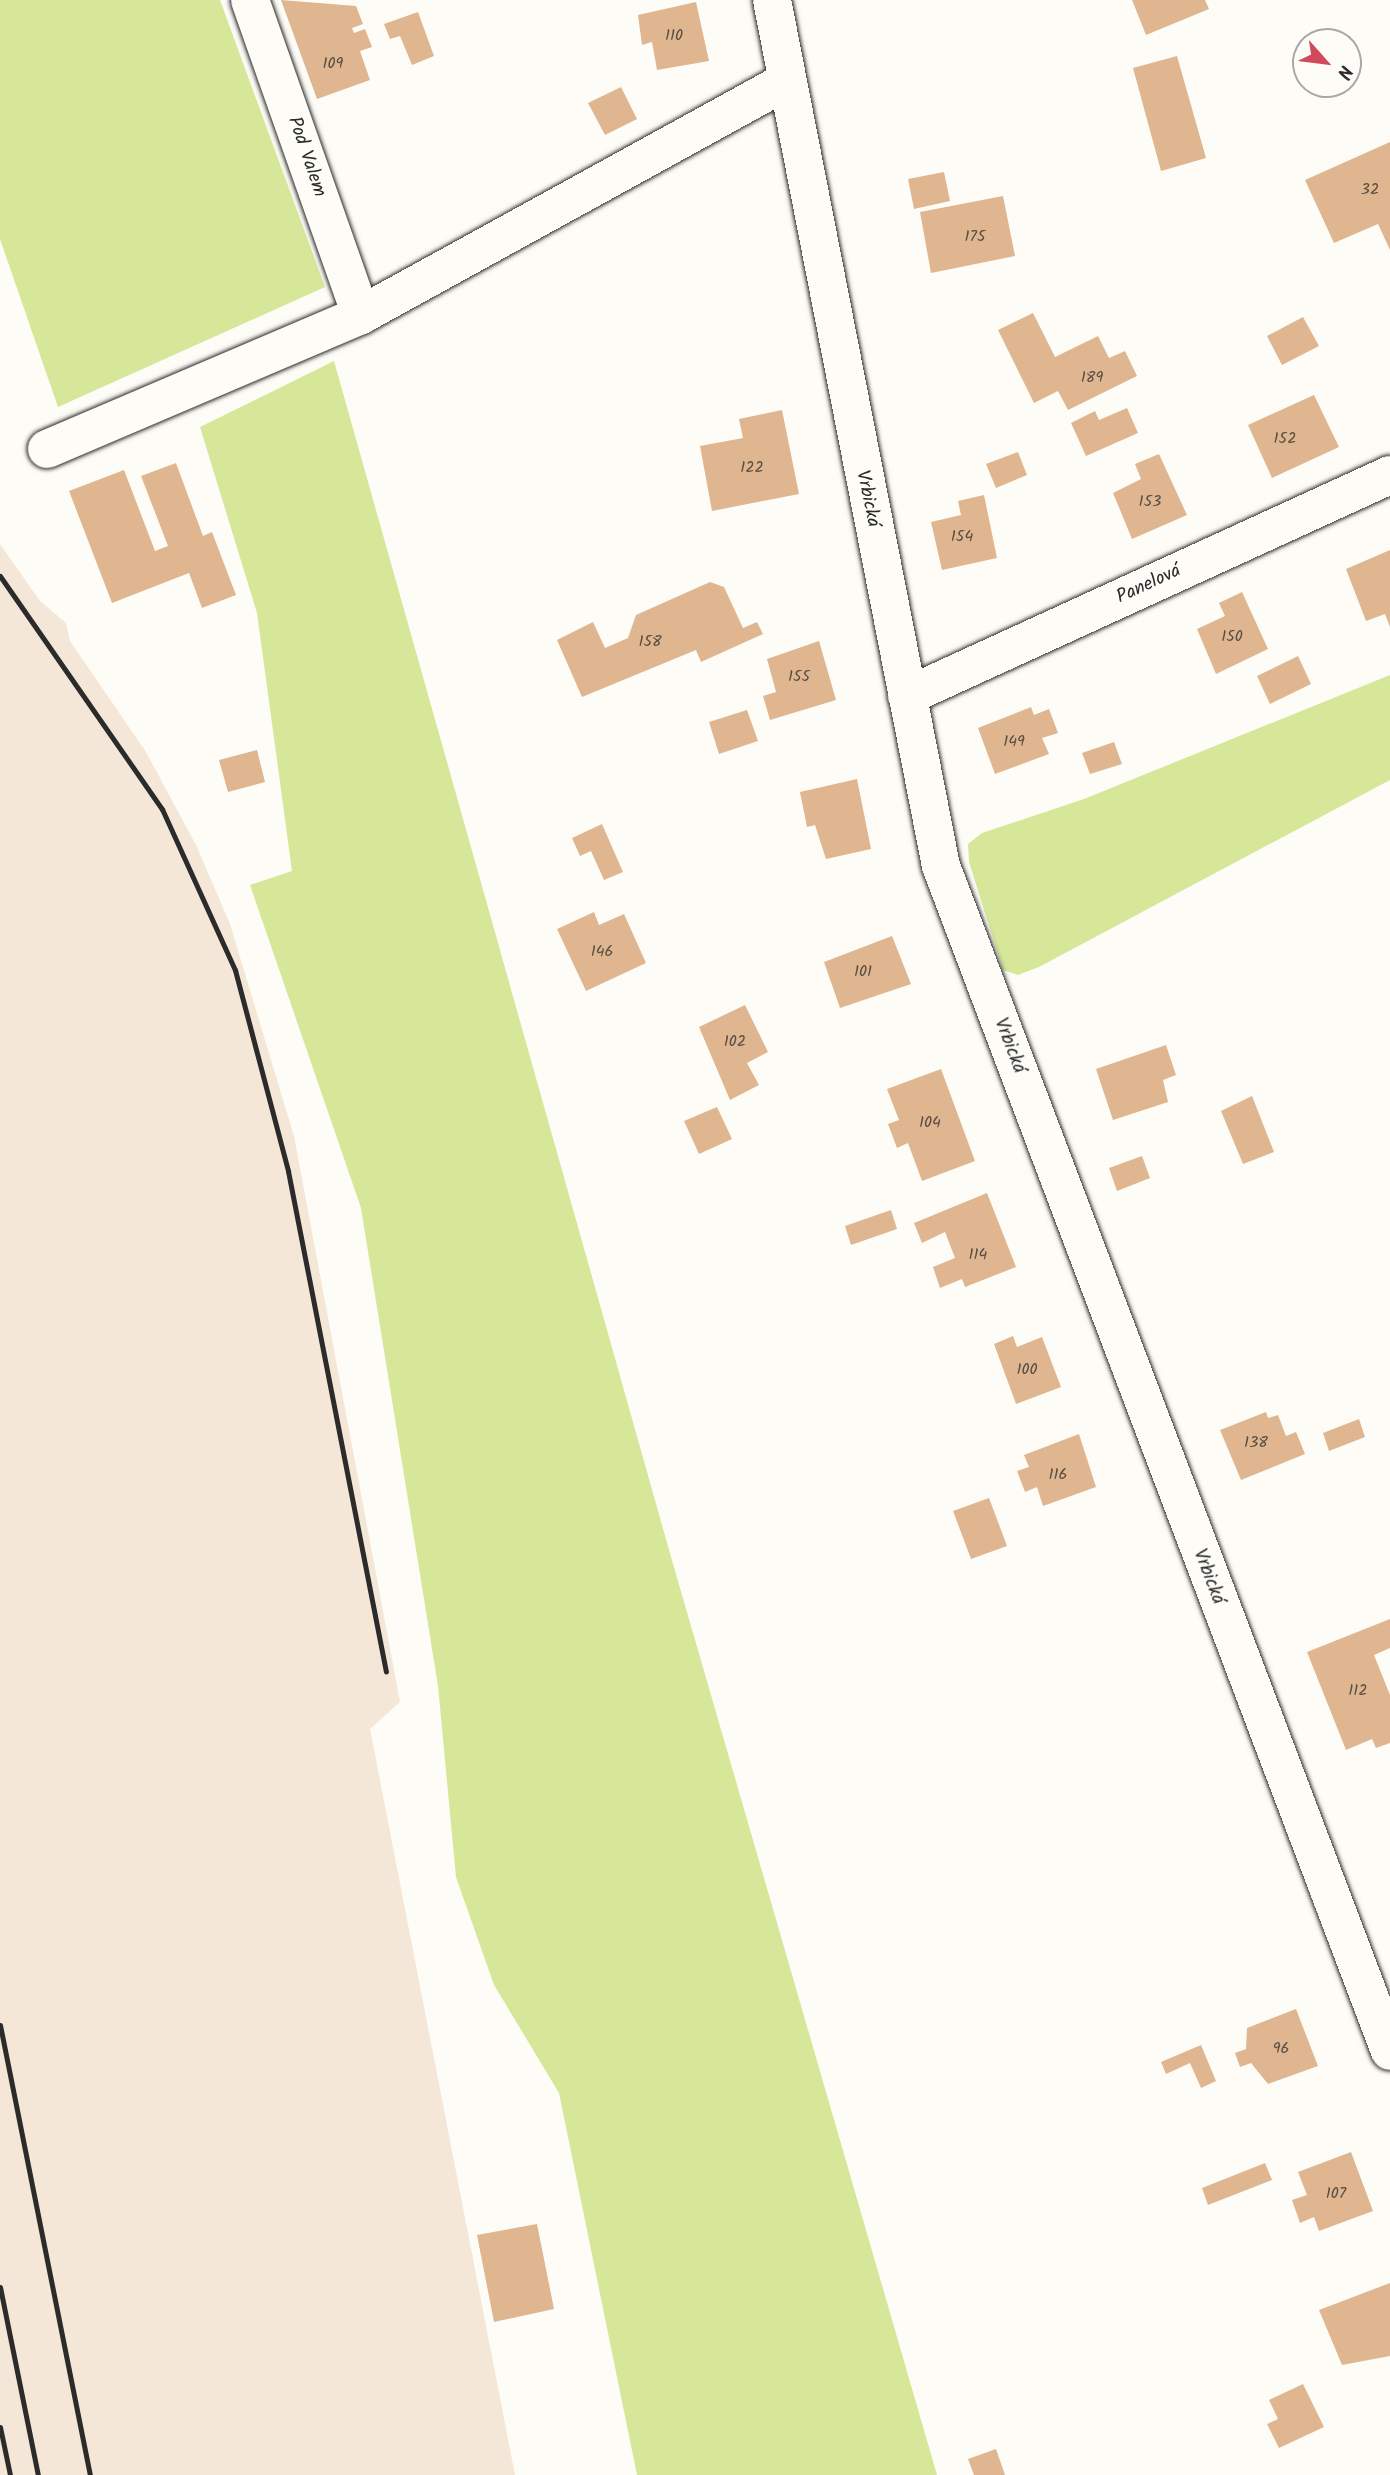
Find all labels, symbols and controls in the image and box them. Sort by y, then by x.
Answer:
house number: 110 [665,26,683,46]
north arrow [1292,28,1362,98]
house number: 109 [323,54,343,74]
text: N [1328,60,1360,84]
street label: Pod Valem [282,114,330,200]
house number: 32 [1361,180,1379,200]
house number: 175 [965,227,985,247]
house number: 189 [1081,368,1103,388]
house number: 152 [1274,429,1296,449]
house number: 122 [740,458,764,478]
street label: Vrbická [850,469,884,529]
house number: 153 [1139,492,1161,512]
house number: 154 [951,527,973,547]
street label: Panelová [1113,560,1185,610]
house number: 150 [1221,627,1243,647]
house number: 158 [638,632,662,652]
house number: 155 [788,667,810,687]
house number: 149 [1003,732,1025,752]
house number: 146 [591,942,613,962]
house number: 101 [854,962,872,982]
street label: Vrbická [988,1015,1030,1077]
house number: 102 [724,1032,746,1052]
house number: 104 [919,1113,941,1133]
house number: 114 [969,1245,987,1265]
house number: 100 [1016,1360,1038,1380]
house number: 138 [1244,1433,1268,1453]
house number: 116 [1049,1465,1067,1485]
street label: Vrbická [1187,1546,1229,1608]
house number: 112 [1348,1681,1368,1701]
house number: 96 [1273,2039,1289,2059]
house number: 107 [1326,2184,1346,2204]

